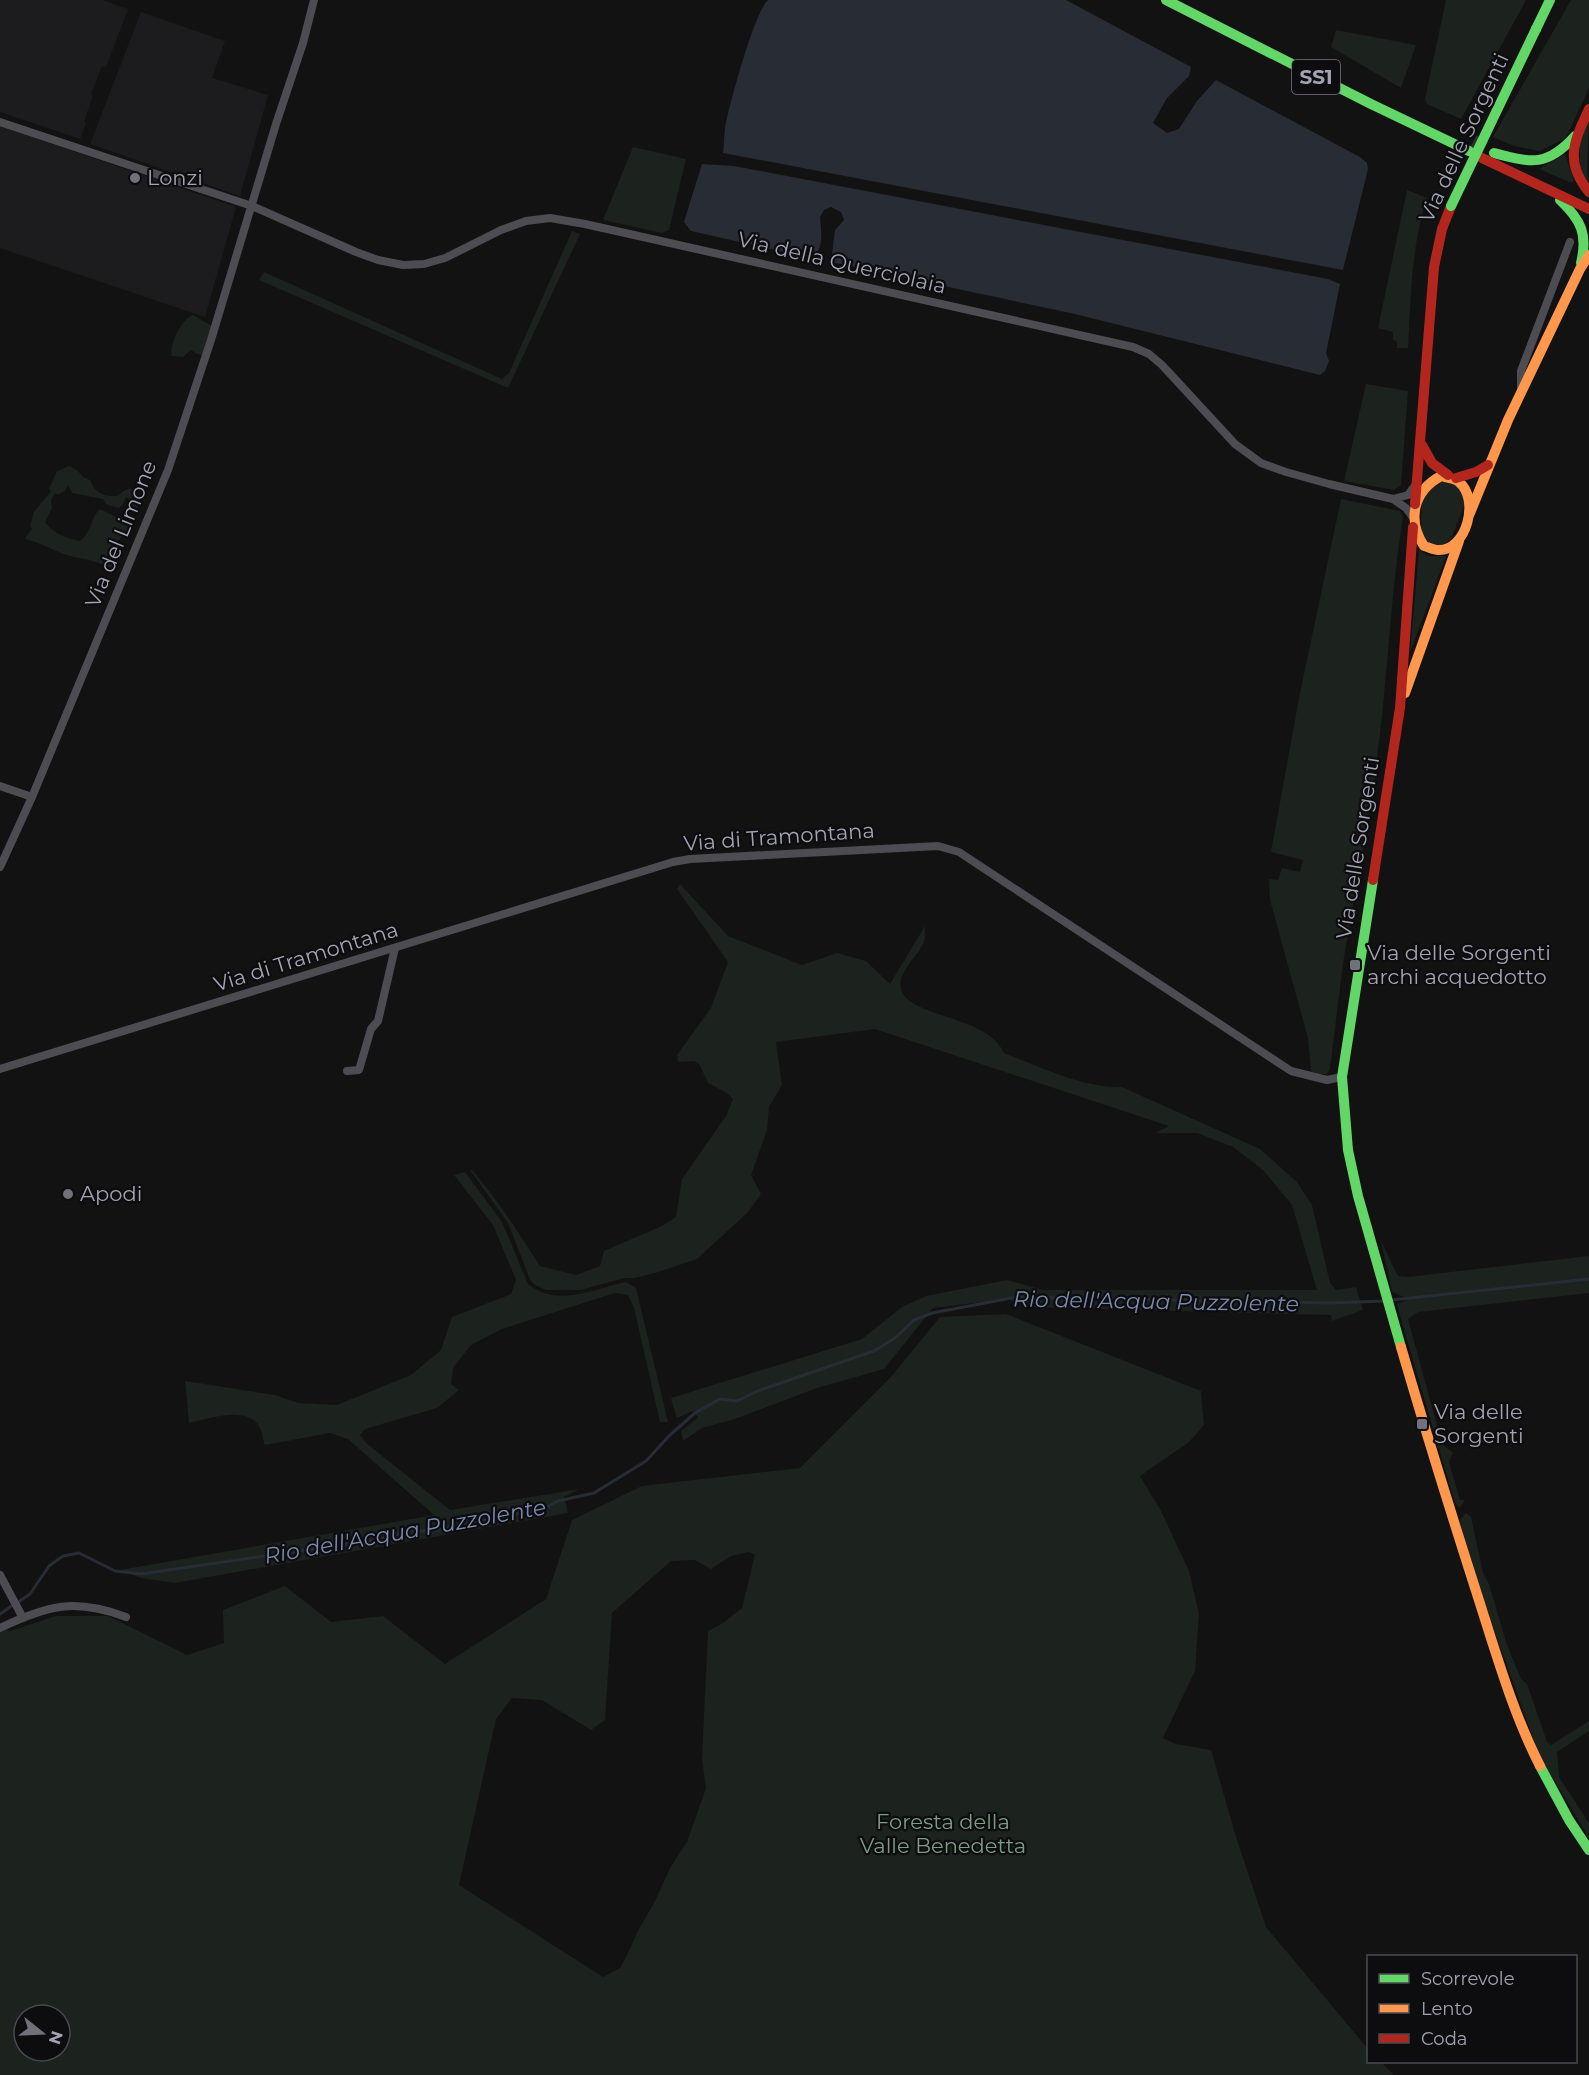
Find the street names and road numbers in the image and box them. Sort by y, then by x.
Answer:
street label: Via delle Sorgenti [1413,49,1514,226]
road number: SS1 [1292,60,1340,94]
street label: Via della Querciolaia [735,226,949,299]
street label: Via del Limone [80,457,161,611]
street label: Via delle Sorgenti [1331,755,1384,941]
street label: Via di Tramontana [682,817,875,856]
street label: Via di Tramontana [211,917,401,996]

